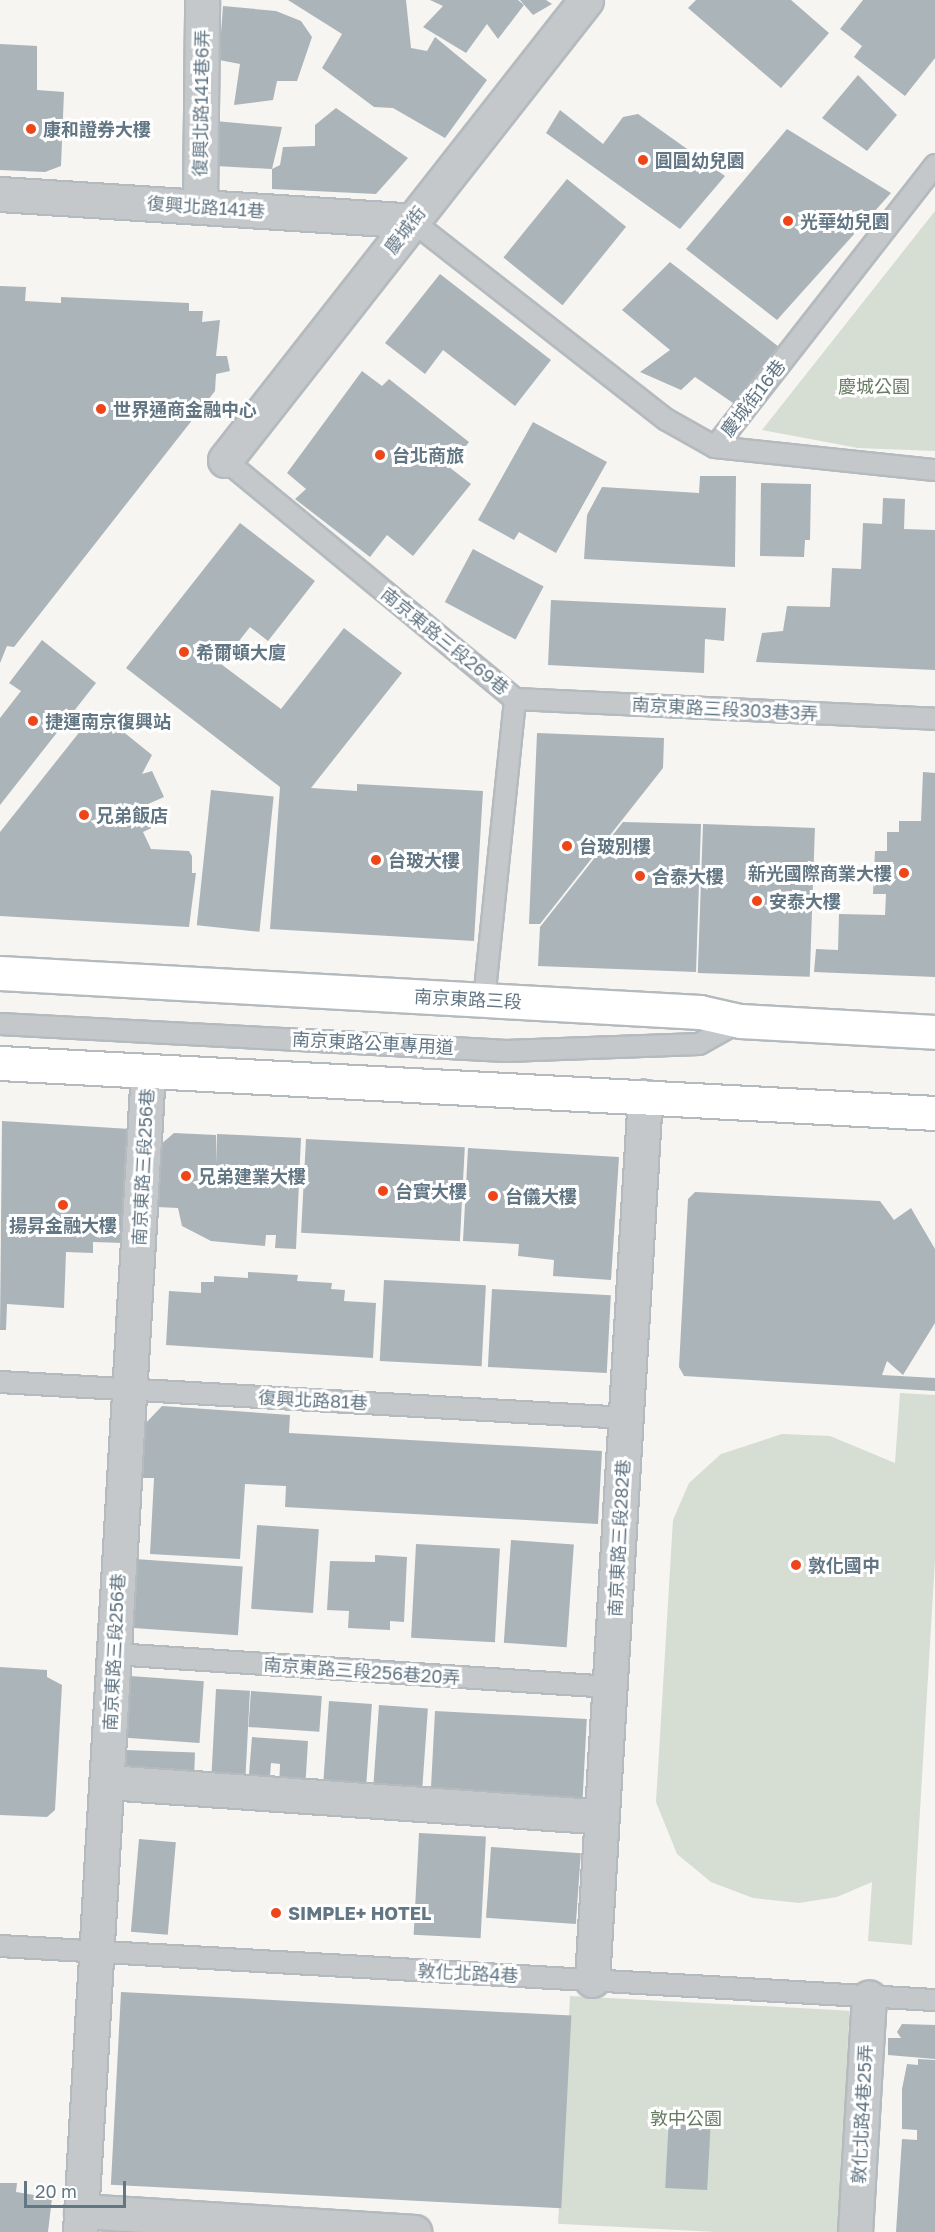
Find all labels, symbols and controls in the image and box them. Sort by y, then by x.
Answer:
street label: 復興北路141巷6弄 [189,29,213,177]
place label: 康和證券大樓 [43,118,151,140]
marker: 康和證券大樓 [24,122,38,136]
place label: 圓圓幼兒園 [655,149,745,171]
marker: 圓圓幼兒園 [636,153,650,167]
street label: 復興北路141巷 [146,192,266,222]
street label: 慶城街 [380,202,430,258]
place label: 光華幼兒園 [800,210,890,232]
marker: 光華幼兒園 [781,214,795,228]
street label: 慶城街16巷 [716,355,790,441]
park label: 慶城公園 [838,375,910,397]
place label: 世界通商金融中心 [113,398,257,420]
marker: 世界通商金融中心 [94,402,108,416]
place label: 台北商旅 [392,444,464,466]
marker: 台北商旅 [373,448,387,462]
street label: 南京東路三段269巷 [377,583,513,699]
place label: 希爾頓大廈 [196,641,286,663]
marker: 希爾頓大廈 [177,645,191,659]
street label: 南京東路三段303巷3弄 [631,693,819,725]
place label: 捷運南京復興站 [45,710,171,732]
marker: 捷運南京復興站 [26,714,40,728]
place label: 兄弟飯店 [96,804,168,826]
marker: 兄弟飯店 [77,808,91,822]
place label: 台玻別樓 [579,835,651,857]
marker: 台玻別樓 [560,839,574,853]
place label: 台玻大樓 [388,849,460,871]
marker: 台玻大樓 [369,853,383,867]
place label: 新光國際商業大樓 [748,862,892,884]
place label: 合泰大樓 [652,865,724,887]
marker: 新光國際商業大樓 [897,866,911,880]
marker: 合泰大樓 [633,869,647,883]
place label: 安泰大樓 [769,890,841,912]
marker: 安泰大樓 [750,894,764,908]
street label: 南京東路三段 [414,985,522,1013]
street label: 南京東路公車專用道 [292,1028,454,1058]
street label: 南京東路三段256巷 [128,1088,158,1246]
place label: 兄弟建業大樓 [198,1165,306,1187]
marker: 兄弟建業大樓 [179,1169,193,1183]
place label: 台實大樓 [395,1180,467,1202]
marker: 台實大樓 [376,1184,390,1198]
place label: 台儀大樓 [505,1185,577,1207]
marker: 台儀大樓 [486,1189,500,1203]
marker: 揚昇金融大樓 [56,1198,70,1212]
place label: 揚昇金融大樓 [9,1214,117,1236]
street label: 復興北路81巷 [258,1386,368,1414]
street label: 南京東路三段282巷 [604,1459,634,1617]
place label: 敦化國中 [808,1554,880,1576]
marker: 敦化國中 [789,1558,803,1572]
street label: 南京東路三段256巷 [99,1573,129,1731]
street label: 南京東路三段256巷20弄 [263,1653,461,1689]
place label: SIMPLE+ HOTEL [288,1902,431,1924]
marker: SIMPLE+ HOTEL [269,1906,283,1920]
street label: 敦化北路4巷 [417,1960,519,1986]
street label: 敦化北路4巷25弄 [848,2044,876,2184]
park label: 敦中公園 [650,2107,722,2129]
scale bar [27,2169,129,2207]
text: 20 m [35,2180,77,2202]

